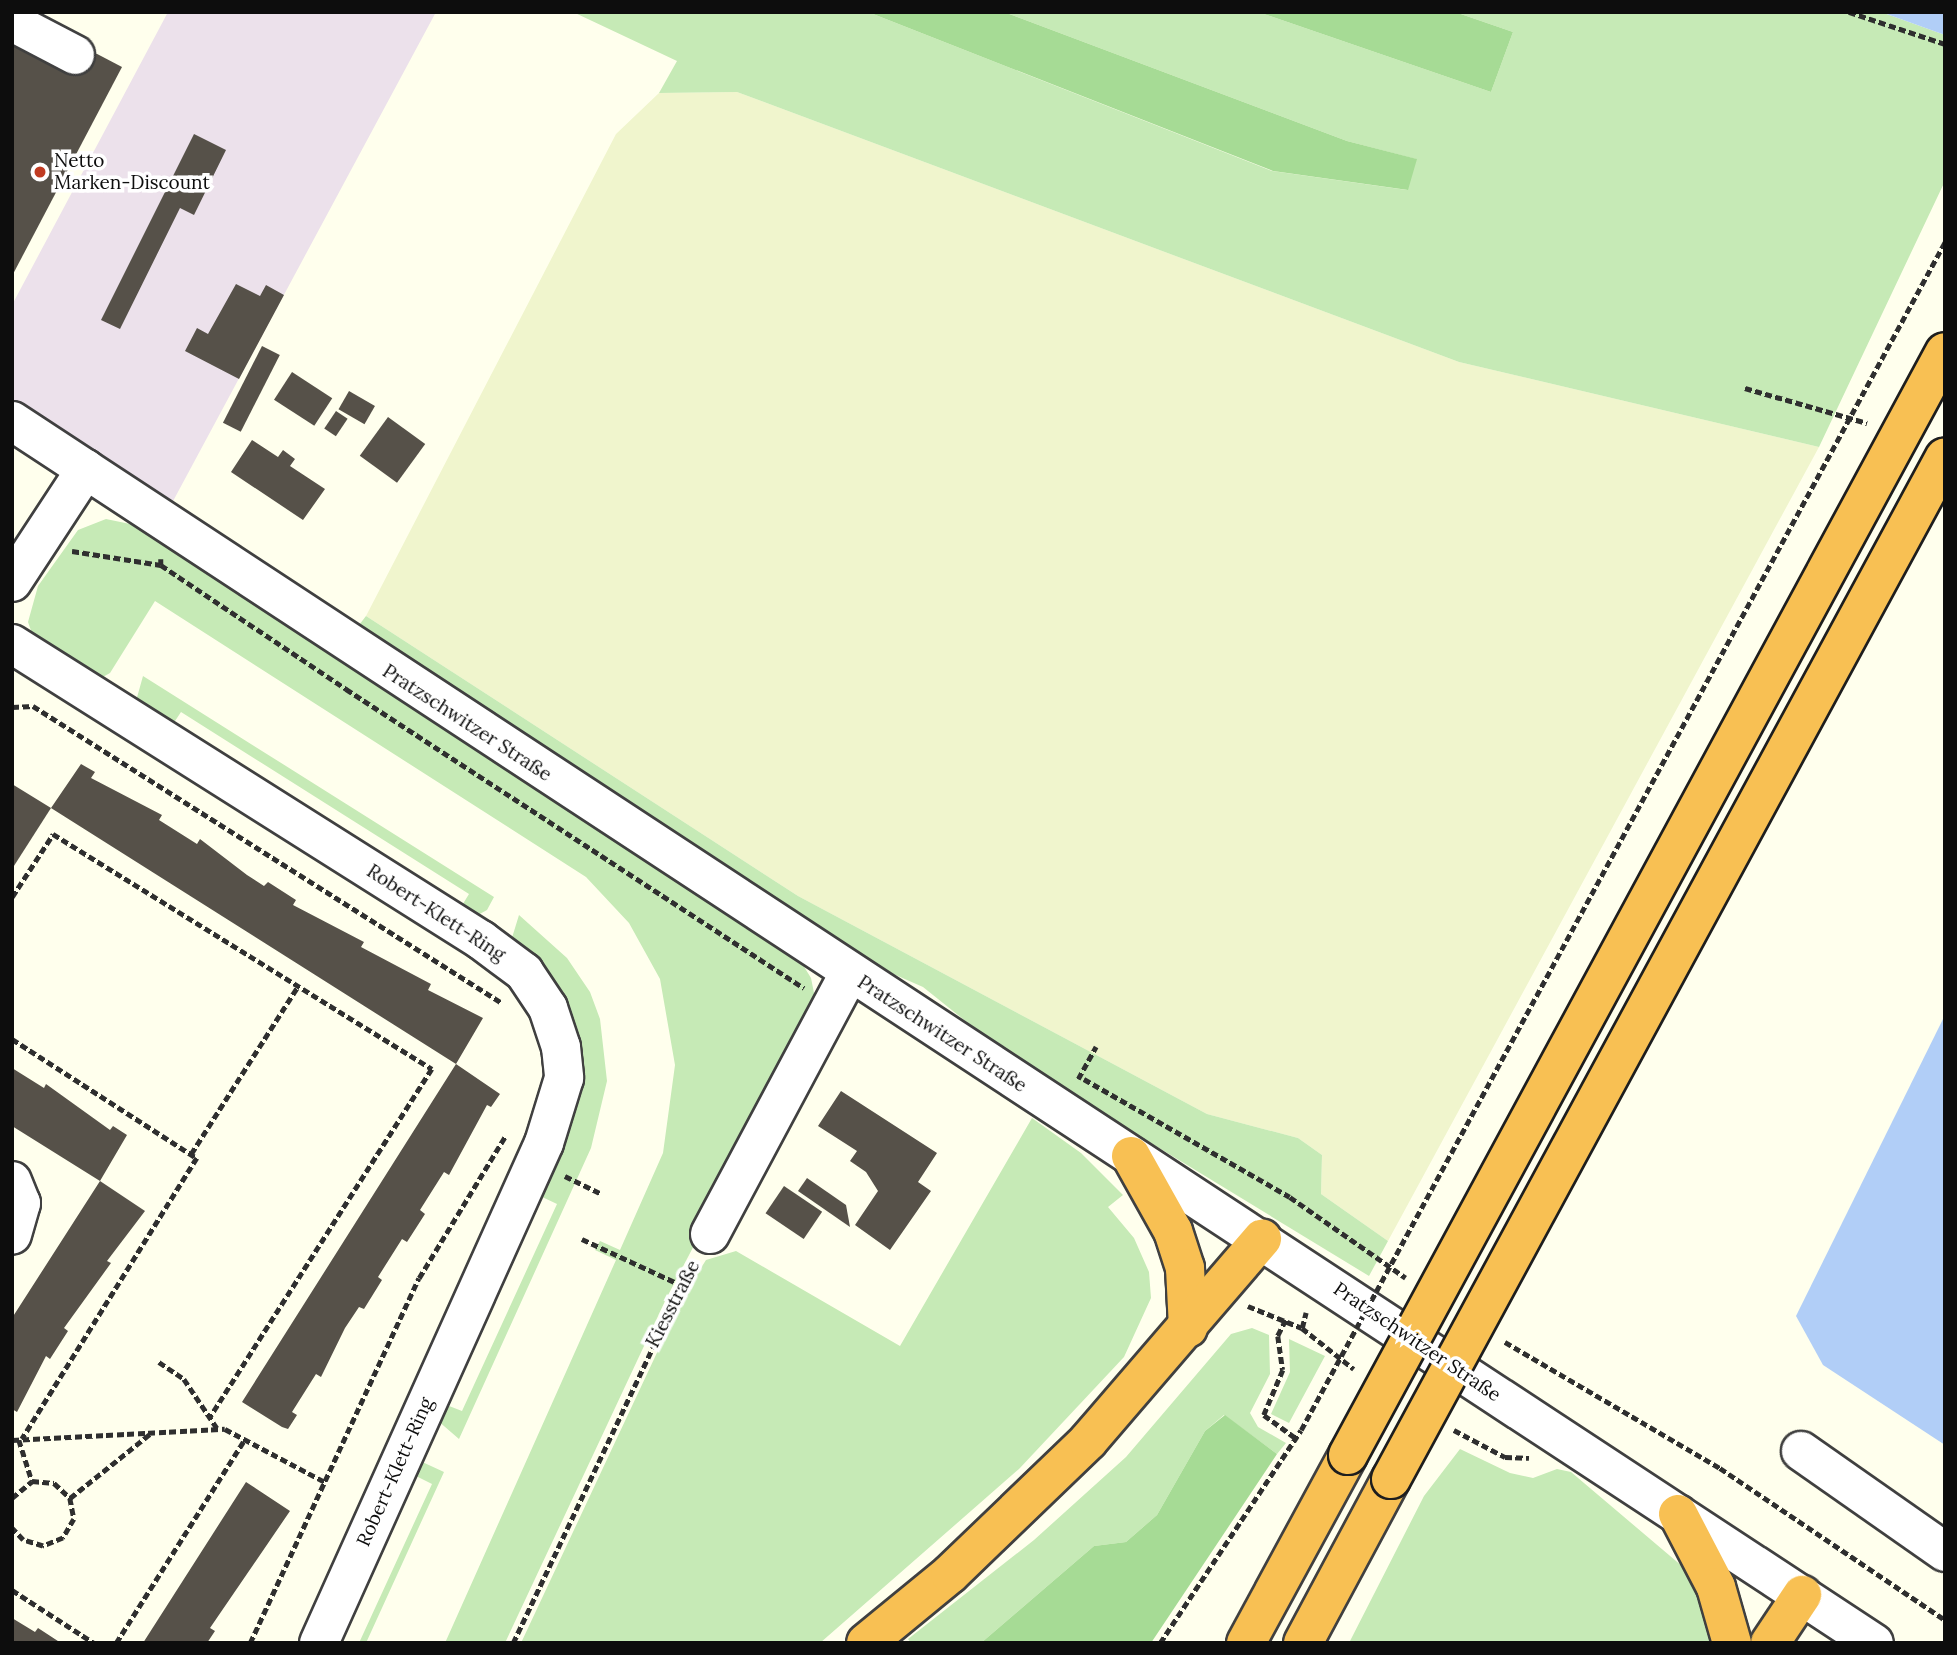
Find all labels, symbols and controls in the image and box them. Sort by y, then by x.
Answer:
place label: Netto Marken-Discount [54,150,210,194]
marker: Netto Marken-Discount [32,164,48,180]
street label: Pratzschwitzer Straße [378,660,556,786]
street label: Robert-Klett-Ring [362,860,510,966]
street label: Pratzschwitzer Straße [853,971,1031,1097]
street label: Kiesstraße [641,1257,705,1351]
street label: Pratzschwitzer Straße [1329,1277,1505,1407]
street label: Robert-Klett-Ring [352,1394,438,1550]

